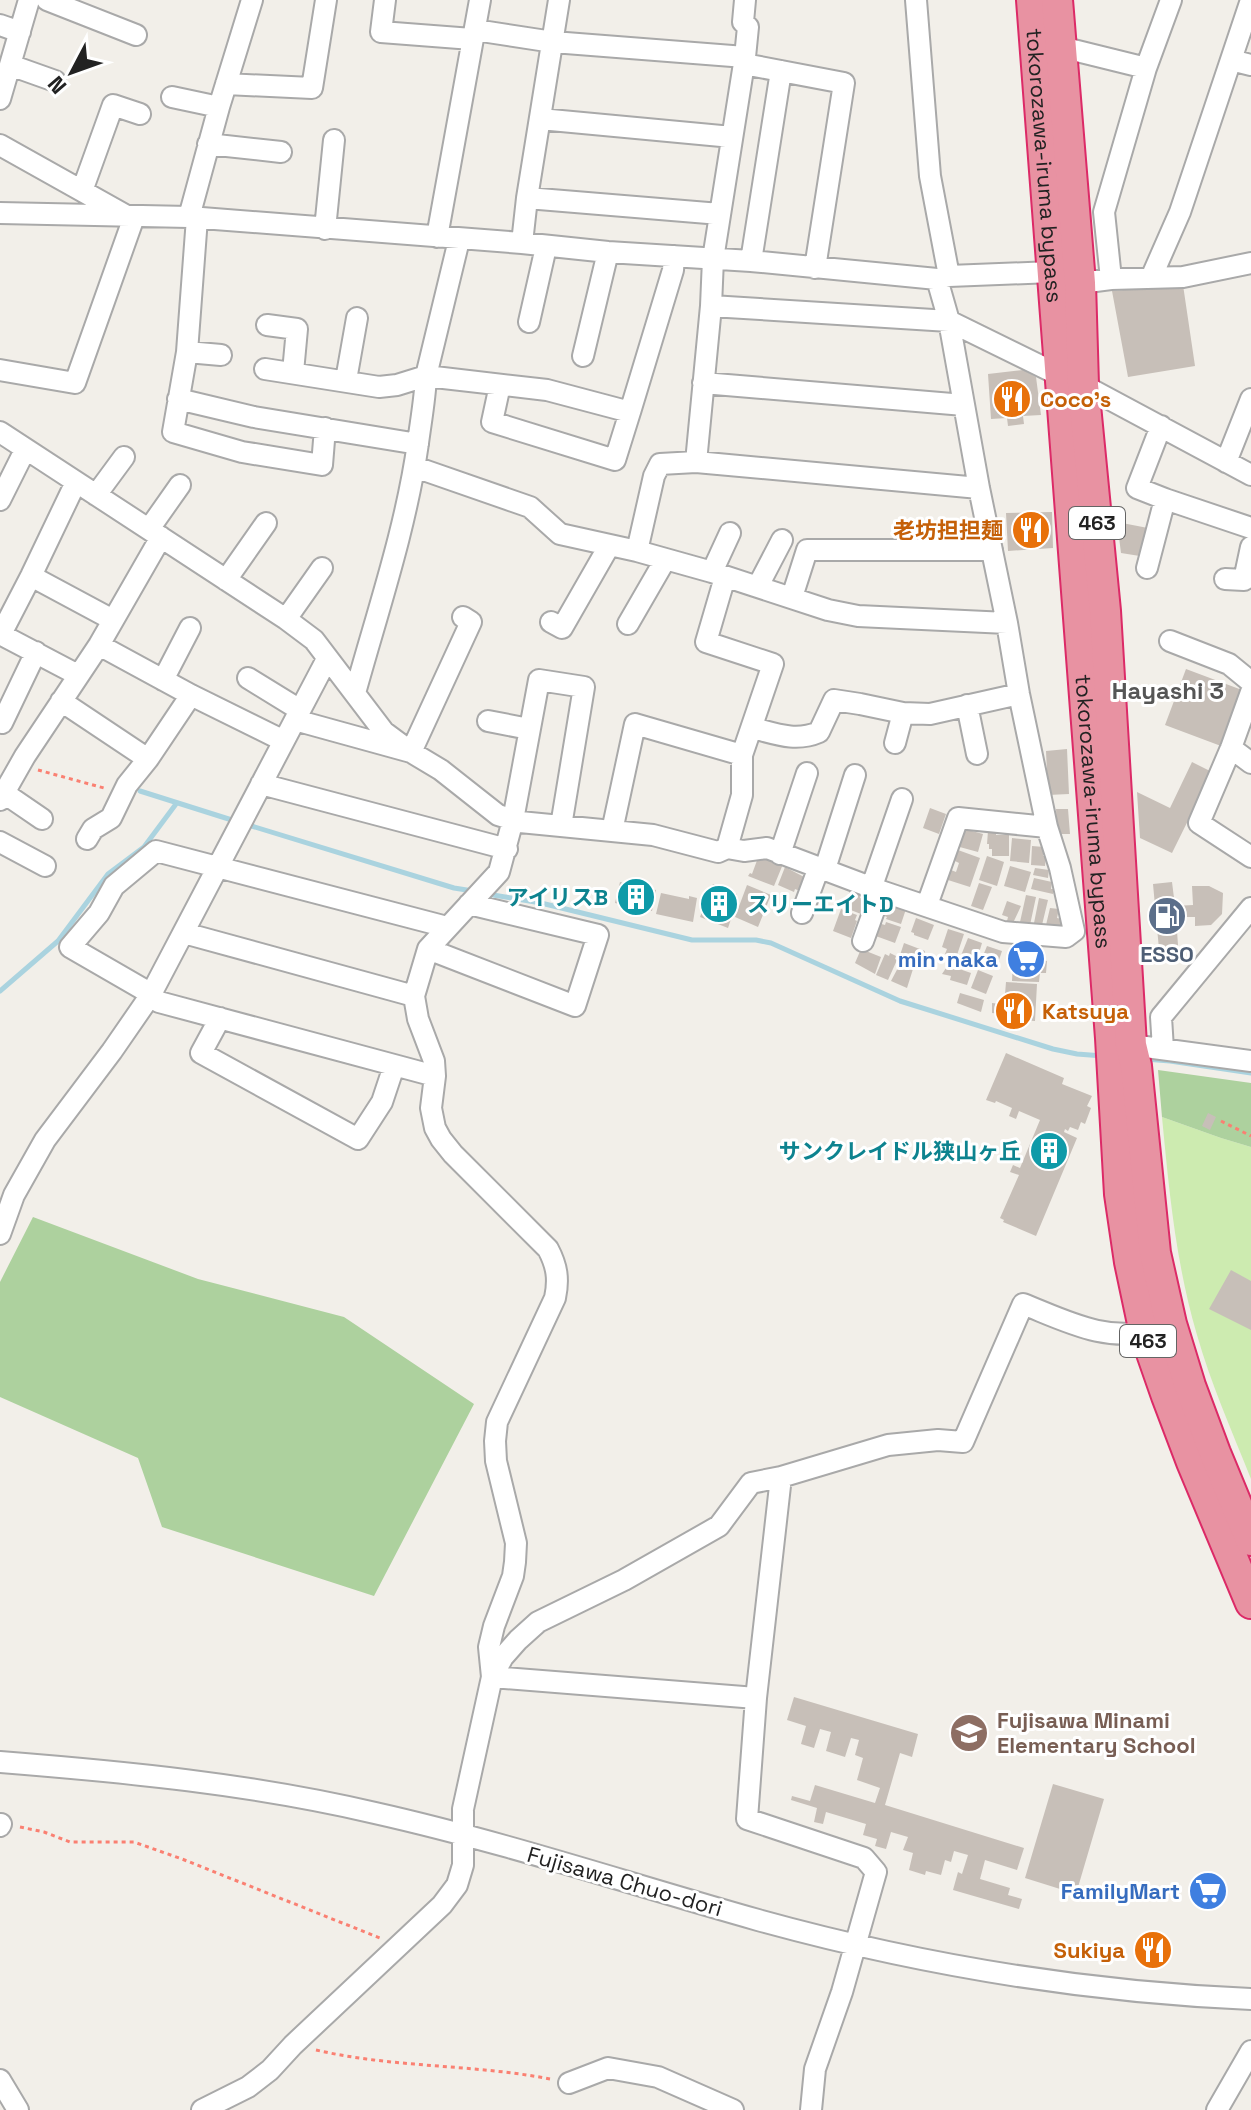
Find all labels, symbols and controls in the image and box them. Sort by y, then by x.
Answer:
street label: tokorozawa-iruma bypass [1020,27,1069,304]
north arrow [32,32,112,112]
text: N [42,70,72,100]
restaurant icon: Coco's [991,378,1033,420]
place label: Coco's [1040,385,1111,413]
road number: 463 [1069,507,1125,539]
restaurant icon: 老坊担担麺 [1010,509,1052,551]
place label: 老坊担担麺 [893,516,1003,544]
street label: tokorozawa-iruma bypass [1069,673,1118,950]
district label: Hayashi 3 [1112,675,1224,706]
building icon: アイリスB [615,876,657,918]
place label: アイリスB [506,883,608,911]
building icon: スリーエイトD [698,883,740,925]
place label: スリーエイトD [747,890,894,918]
fuel station icon: ESSO [1146,895,1188,937]
supermarket icon: min･naka [1005,938,1047,980]
place label: ESSO [1140,940,1194,968]
place label: min･naka [898,945,998,973]
restaurant icon: Katsuya [993,990,1035,1032]
place label: Katsuya [1042,997,1129,1025]
building icon: サンクレイドル狭山ヶ丘 [1028,1130,1070,1172]
place label: サンクレイドル狭山ヶ丘 [779,1137,1021,1165]
road number: 463 [1120,1325,1176,1357]
place label: Fujisawa Minami Elementary School [997,1706,1196,1759]
school or university icon: Fujisawa Minami Elementary School [948,1712,990,1754]
street label: Fujisawa Chuo-dori [524,1840,726,1922]
supermarket icon: FamilyMart [1187,1870,1229,1912]
place label: FamilyMart [1061,1877,1180,1905]
restaurant icon: Sukiya [1132,1929,1174,1971]
place label: Sukiya [1054,1936,1125,1964]

